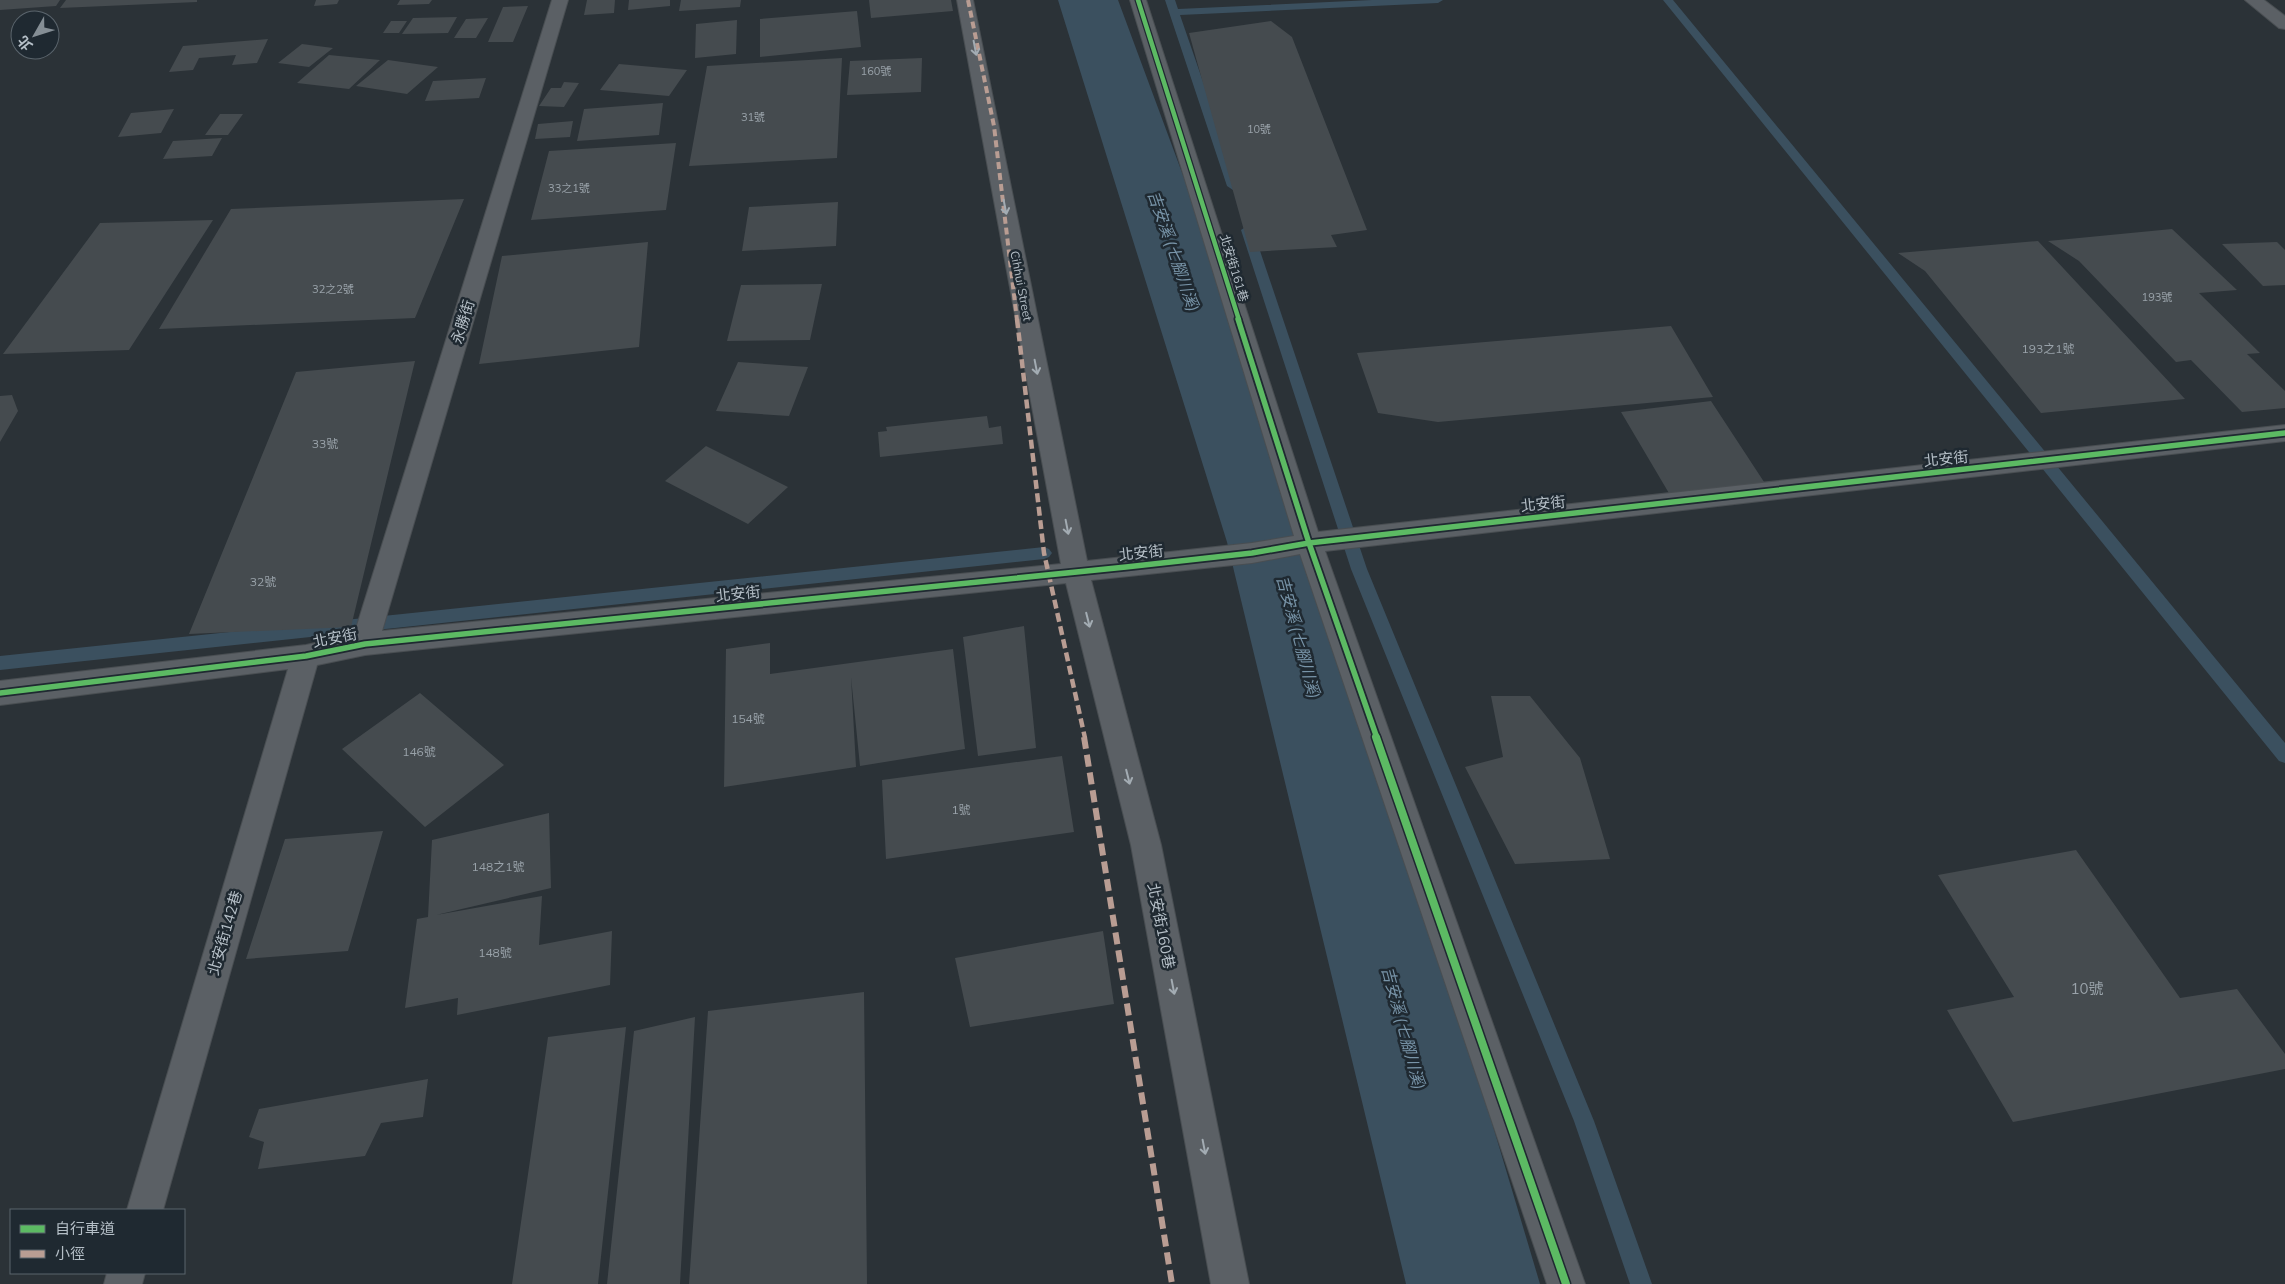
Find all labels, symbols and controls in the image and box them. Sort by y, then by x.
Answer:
north arrow [10,10,60,60]
text: 北 [13,32,36,54]
one-way arrow [970,39,980,55]
house number: 160號 [861,64,891,78]
house number: 31號 [741,110,765,124]
house number: 10號 [1247,122,1271,136]
house number: 33之1號 [548,181,590,195]
water label: 吉安溪 (七腳川溪) [1144,188,1204,314]
one-way arrow [1001,199,1011,215]
street label: 北安街161巷 [1217,232,1252,303]
street label: Cihhui Street [1007,250,1036,322]
house number: 32之2號 [312,282,354,296]
house number: 193號 [2142,290,2172,304]
street label: 永勝街 [447,298,478,346]
house number: 193之1號 [2022,341,2074,356]
one-way arrow [1032,359,1042,375]
house number: 33號 [312,436,338,451]
street label: 北安街 [1923,447,1969,470]
street label: 北安街 [1520,492,1566,515]
one-way arrow [1063,518,1072,534]
street label: 北安街 [1118,541,1164,564]
water label: 吉安溪 (七腳川溪) [1273,573,1325,701]
house number: 32號 [250,574,276,589]
street label: 北安街 [715,582,761,605]
one-way arrow [1084,611,1093,627]
street label: 北安街 [311,624,359,651]
house number: 154號 [731,711,765,726]
house number: 146號 [402,744,436,759]
one-way arrow [1124,769,1134,785]
house number: 1號 [951,802,971,817]
house number: 148之1號 [472,859,524,874]
street label: 北安街160巷 [1144,881,1179,970]
street label: 北安街142巷 [203,888,246,977]
house number: 148號 [478,945,512,960]
water label: 吉安溪 (七腳川溪) [1378,964,1430,1092]
one-way arrow [1169,979,1178,995]
house number: 10號 [2070,979,2104,998]
one-way arrow [1199,1139,1209,1155]
legend [10,1209,185,1274]
text: 自行車道 [55,1219,115,1238]
text: 小徑 [55,1244,85,1263]

